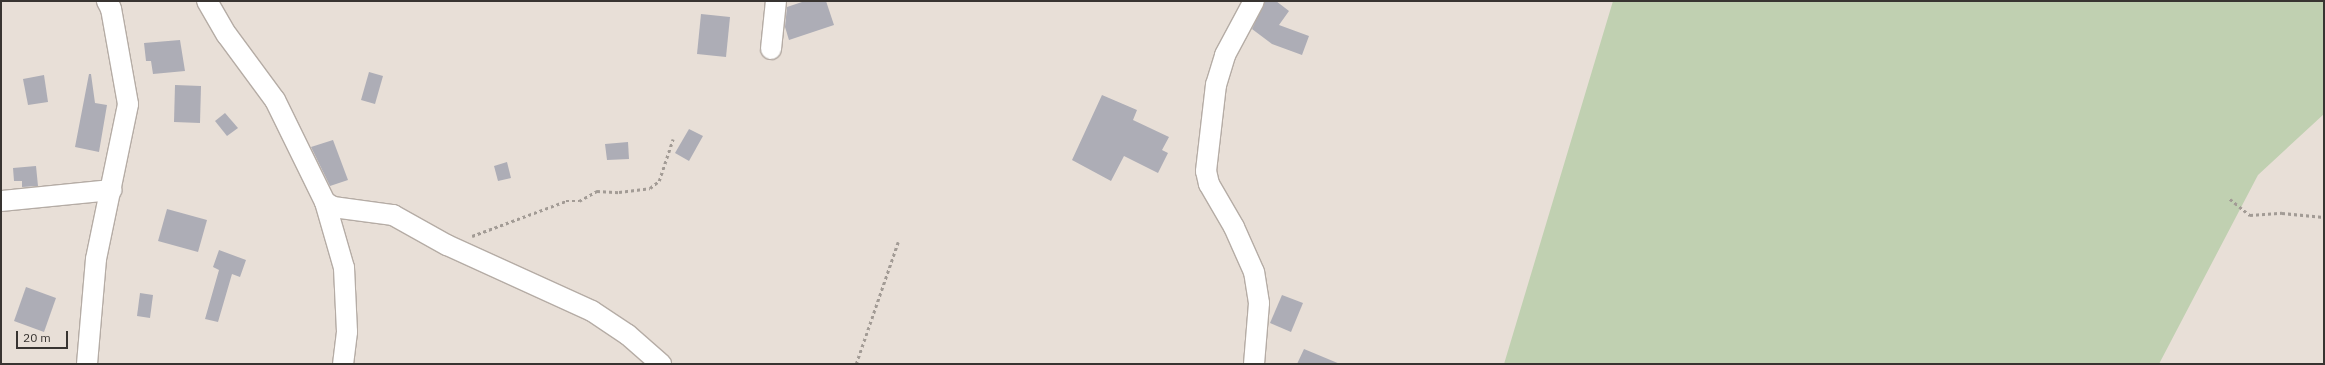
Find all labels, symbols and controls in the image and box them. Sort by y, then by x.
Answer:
scale bar [18,323,70,349]
text: 20 m [23,330,51,345]

